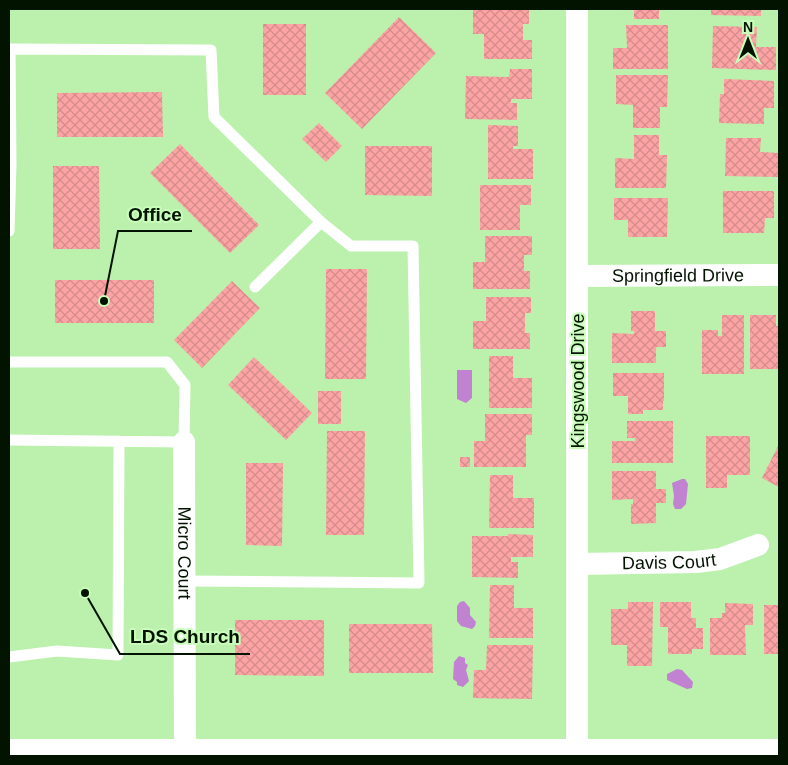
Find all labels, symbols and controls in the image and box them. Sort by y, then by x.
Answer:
north arrow [723,15,773,65]
text: N [743,19,753,35]
callout: Office [118,197,192,231]
text: Office [128,204,182,225]
street label: Springfield Drive [612,265,744,286]
street label: Kingswood Drive [568,313,588,449]
street label: Micro Court [174,506,195,600]
street label: Davis Court [622,550,717,573]
callout: LDS Church [120,620,250,654]
text: LDS Church [130,626,240,647]

